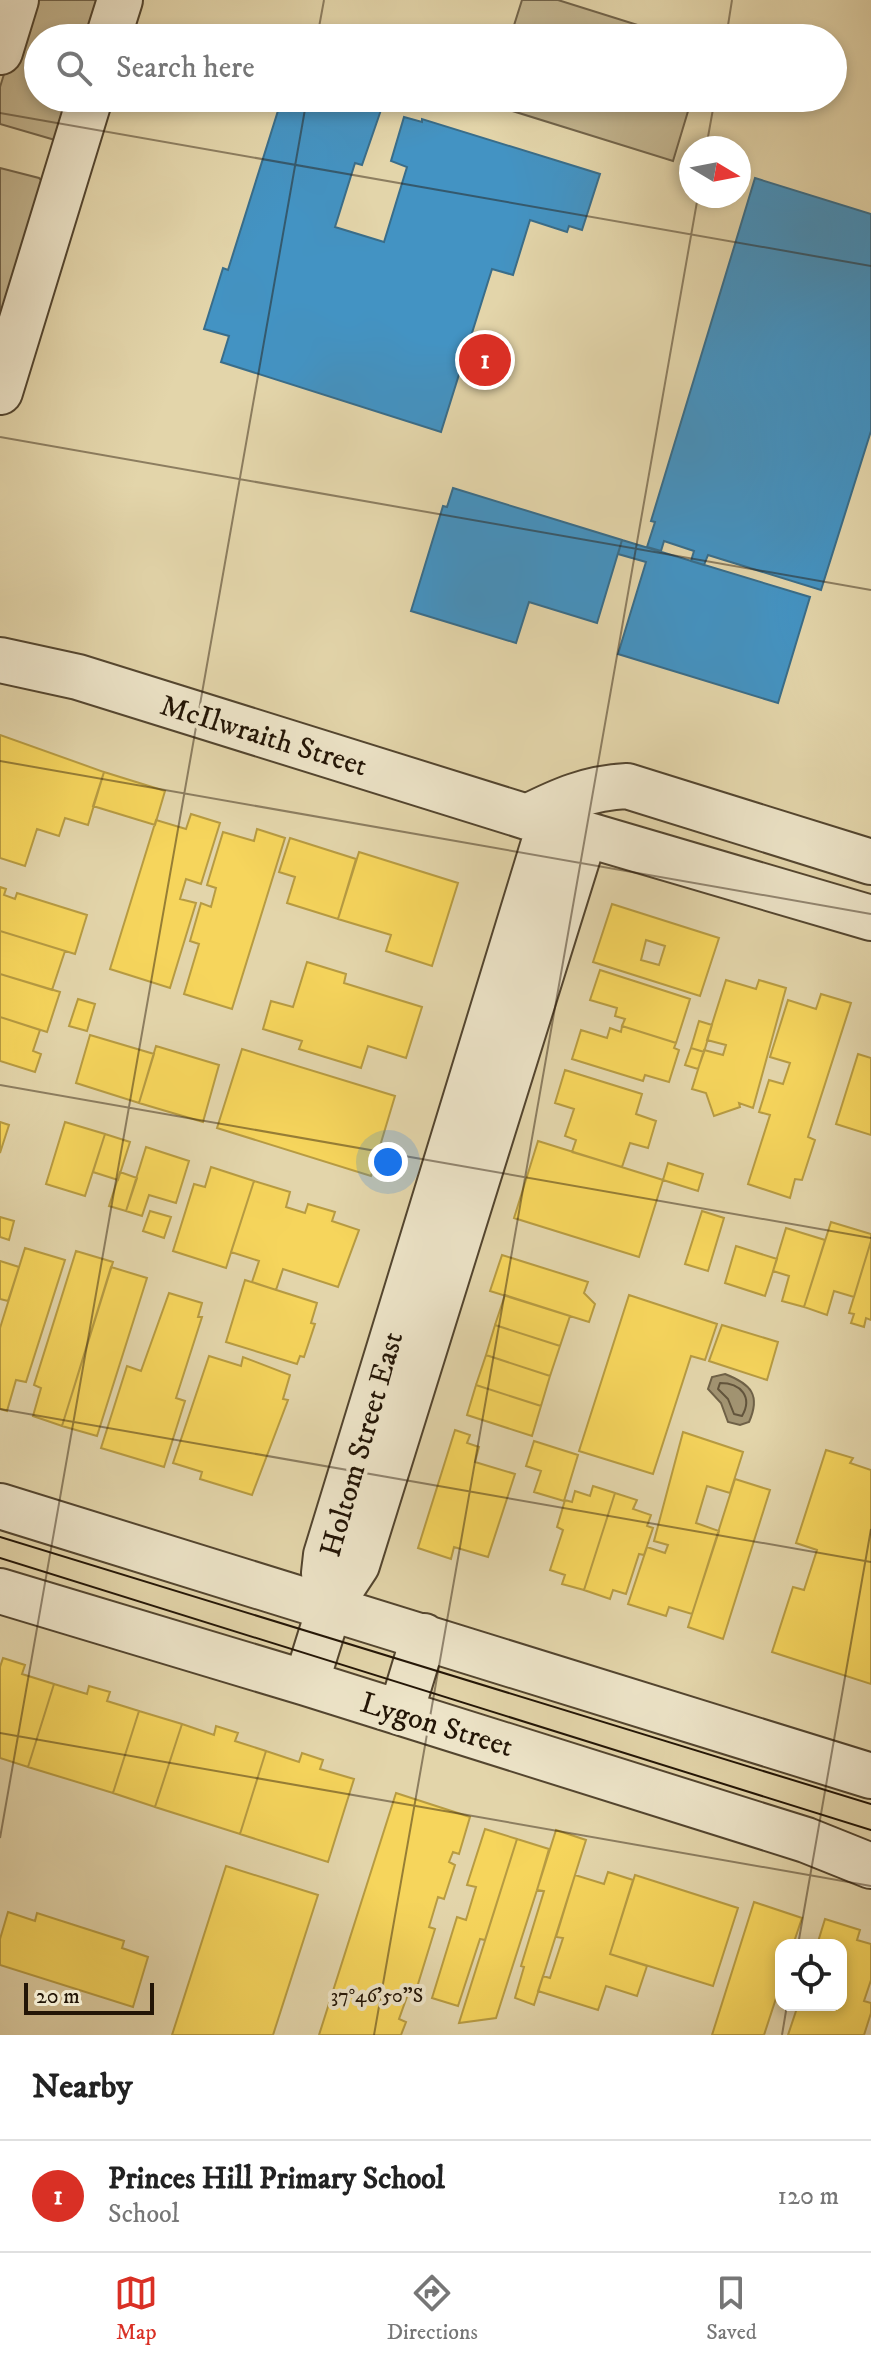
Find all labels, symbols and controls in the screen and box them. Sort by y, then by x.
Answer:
search box [24,24,847,112]
icon: search [52,46,96,90]
text: Search here [116,50,255,87]
north arrow [679,136,751,208]
pin: 1 [459,330,511,390]
street label: McIlwraith Street [156,687,371,785]
your location [368,1142,408,1182]
street label: Holtom Street East [313,1328,412,1561]
street label: Lygon Street [356,1685,517,1766]
map controls [775,1939,847,2011]
button: locate [775,1939,847,2011]
scale bar [24,1979,154,2015]
text: 20 m [36,1983,80,2010]
text: 37°46'50"S [331,1984,423,2009]
text: Nearby [32,2066,133,2108]
text: Princes Hill Primary School [108,2161,445,2198]
text: 1 [53,2180,63,2213]
text: 120 m [778,2180,839,2213]
text: School [108,2198,179,2231]
tab: Map [114,2271,158,2346]
tab: Directions [387,2271,478,2346]
tab: Saved [706,2271,757,2346]

